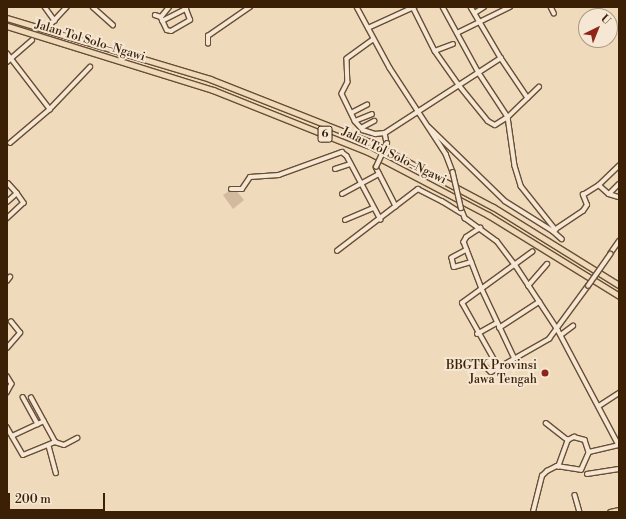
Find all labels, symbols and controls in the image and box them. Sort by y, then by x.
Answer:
north arrow [578,8,618,48]
text: U [598,12,613,28]
street label: Jalan Tol Solo–Ngawi [33,17,147,65]
street label: Jalan Tol Solo–Ngawi [339,124,449,188]
road number: 6 [317,125,333,143]
place label: BBGTK Provinsi Jawa Tengah [446,359,537,387]
marker: BBGTK Provinsi Jawa Tengah [540,368,550,378]
scale bar [10,485,107,511]
text: 200 m [15,492,51,507]

